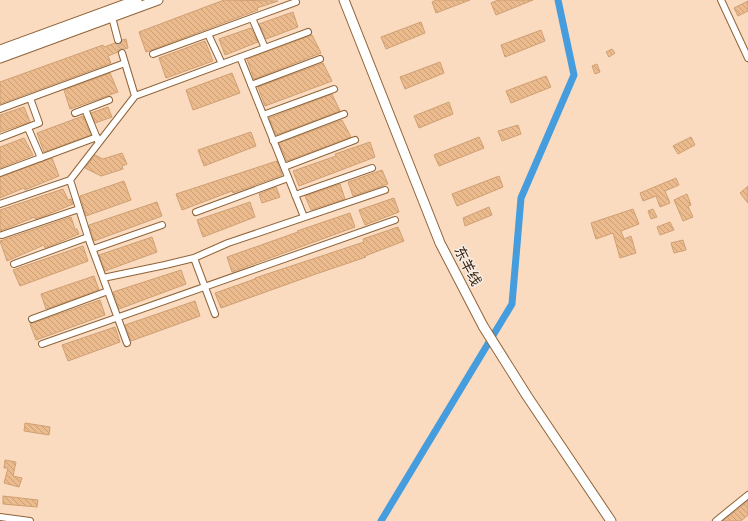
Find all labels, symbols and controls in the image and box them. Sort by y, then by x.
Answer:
street label: 东羊线 [451,244,485,288]

